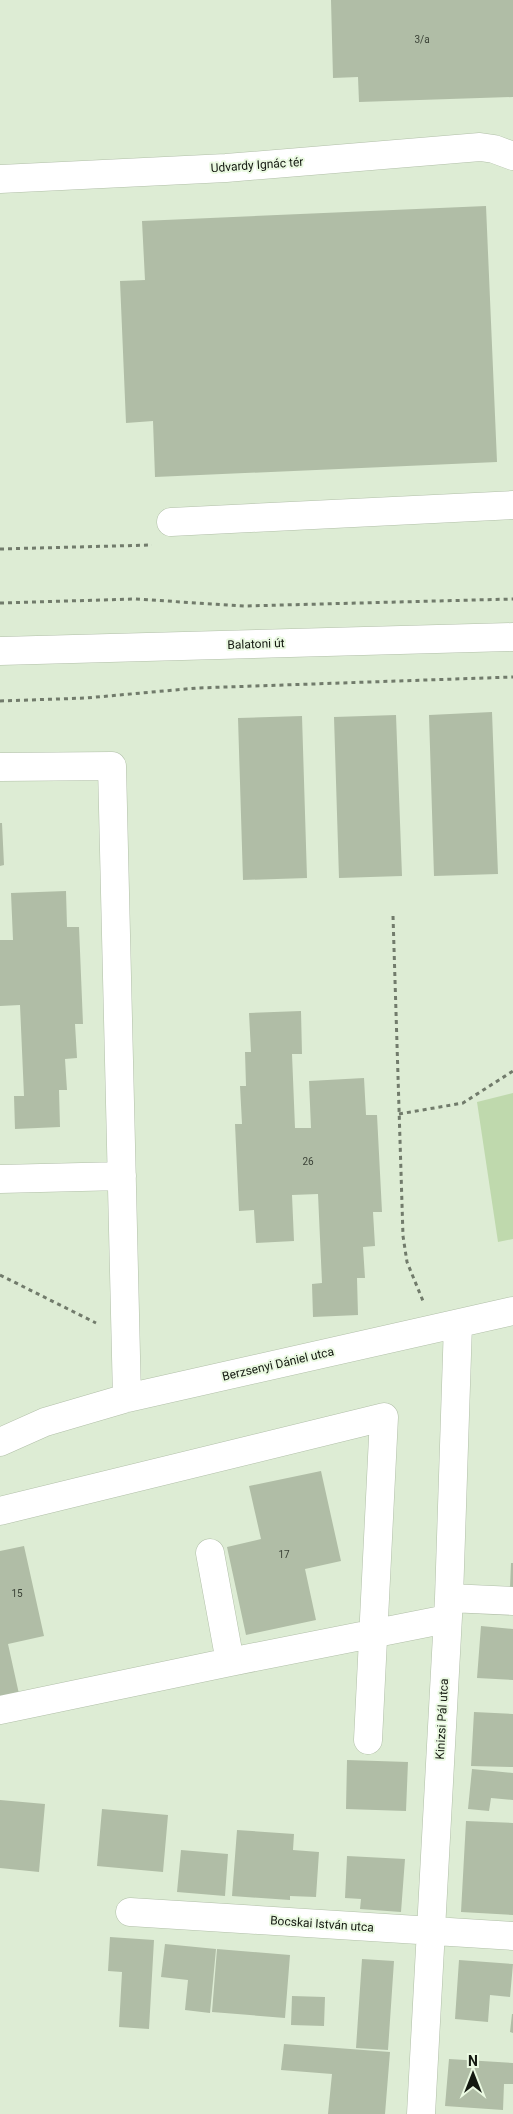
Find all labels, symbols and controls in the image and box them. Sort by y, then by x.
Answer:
house number: 3/a [414,34,430,45]
street label: Udvardy Ignác tér [210,155,304,175]
street label: Balatoni út [227,636,285,652]
house number: 26 [302,1156,314,1167]
street label: Berzsenyi Dániel utca [221,1344,335,1384]
house number: 17 [278,1549,290,1560]
house number: 15 [11,1588,23,1599]
street label: Kinizsi Pál utca [433,1678,451,1760]
street label: Bocskai István utca [270,1913,374,1935]
north arrow [448,2049,498,2099]
text: N [468,2053,478,2069]

